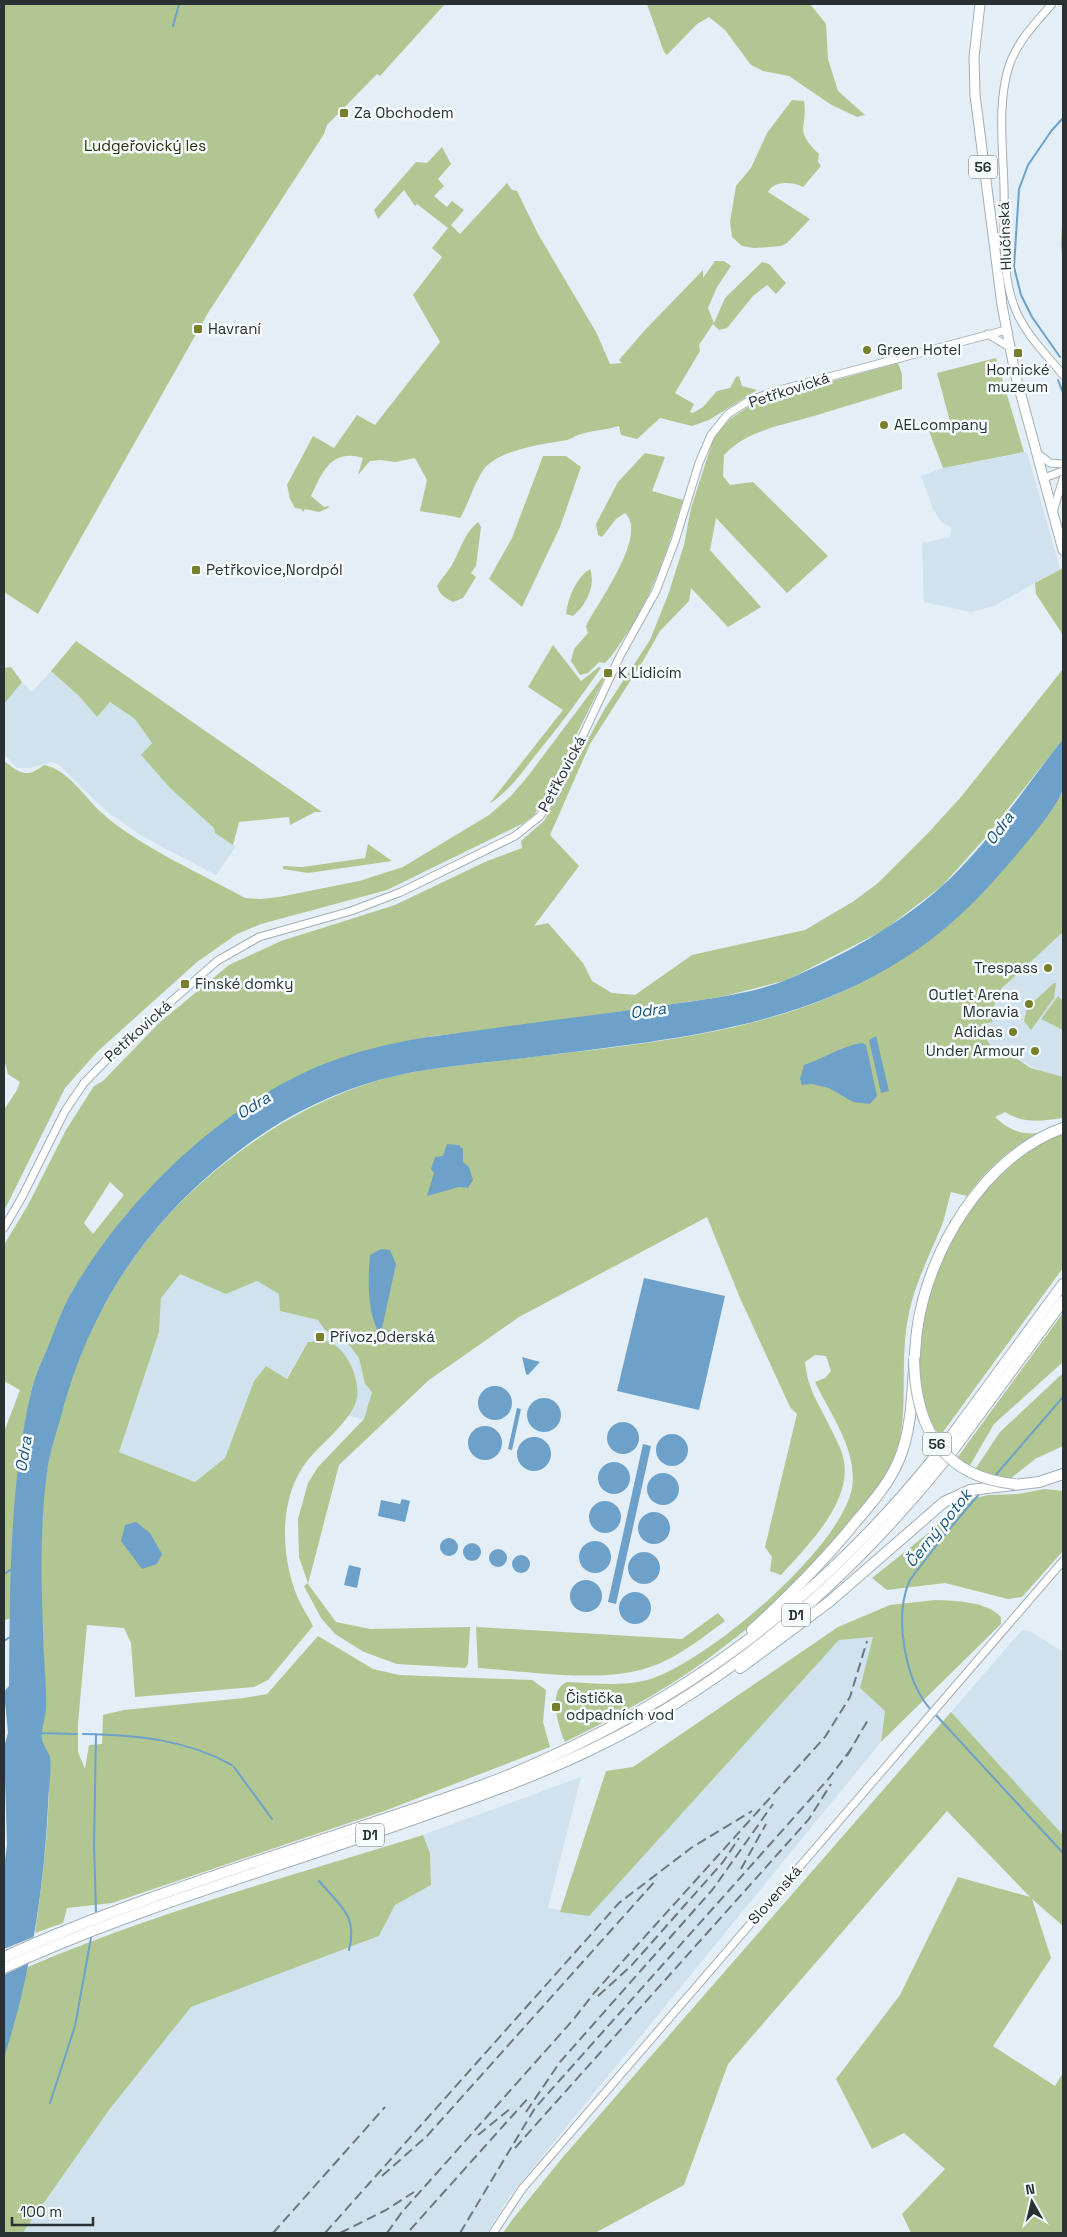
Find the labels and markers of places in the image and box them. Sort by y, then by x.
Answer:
place label: Za Obchodem [354,103,454,122]
marker: Za Obchodem [338,107,350,119]
place label: Havraní [208,319,261,338]
marker: Havraní [192,323,204,335]
place label: Green Hotel [877,340,961,359]
marker: Green Hotel [861,344,873,356]
marker: Hornické muzeum [1012,347,1024,359]
place label: Hornické muzeum [986,360,1050,396]
place label: AELcompany [894,415,988,434]
marker: AELcompany [878,419,890,431]
place label: Petřkovice,Nordpól [206,560,343,579]
marker: Petřkovice,Nordpól [190,564,202,576]
place label: K Lidicím [618,663,682,682]
marker: K Lidicím [602,667,614,679]
place label: Trespass [974,958,1038,977]
marker: Trespass [1042,962,1054,974]
place label: Finské domky [195,974,293,993]
marker: Finské domky [179,978,191,990]
place label: Outlet Arena Moravia [929,985,1019,1021]
marker: Outlet Arena Moravia [1023,998,1035,1010]
place label: Adidas [954,1022,1003,1041]
marker: Adidas [1007,1026,1019,1038]
place label: Under Armour [926,1041,1025,1060]
marker: Under Armour [1029,1045,1041,1057]
place label: Přívoz,Oderská [330,1327,435,1346]
marker: Přívoz,Oderská [314,1331,326,1343]
place label: Čistička odpadních vod [566,1688,674,1724]
marker: Čistička odpadních vod [550,1701,562,1713]

